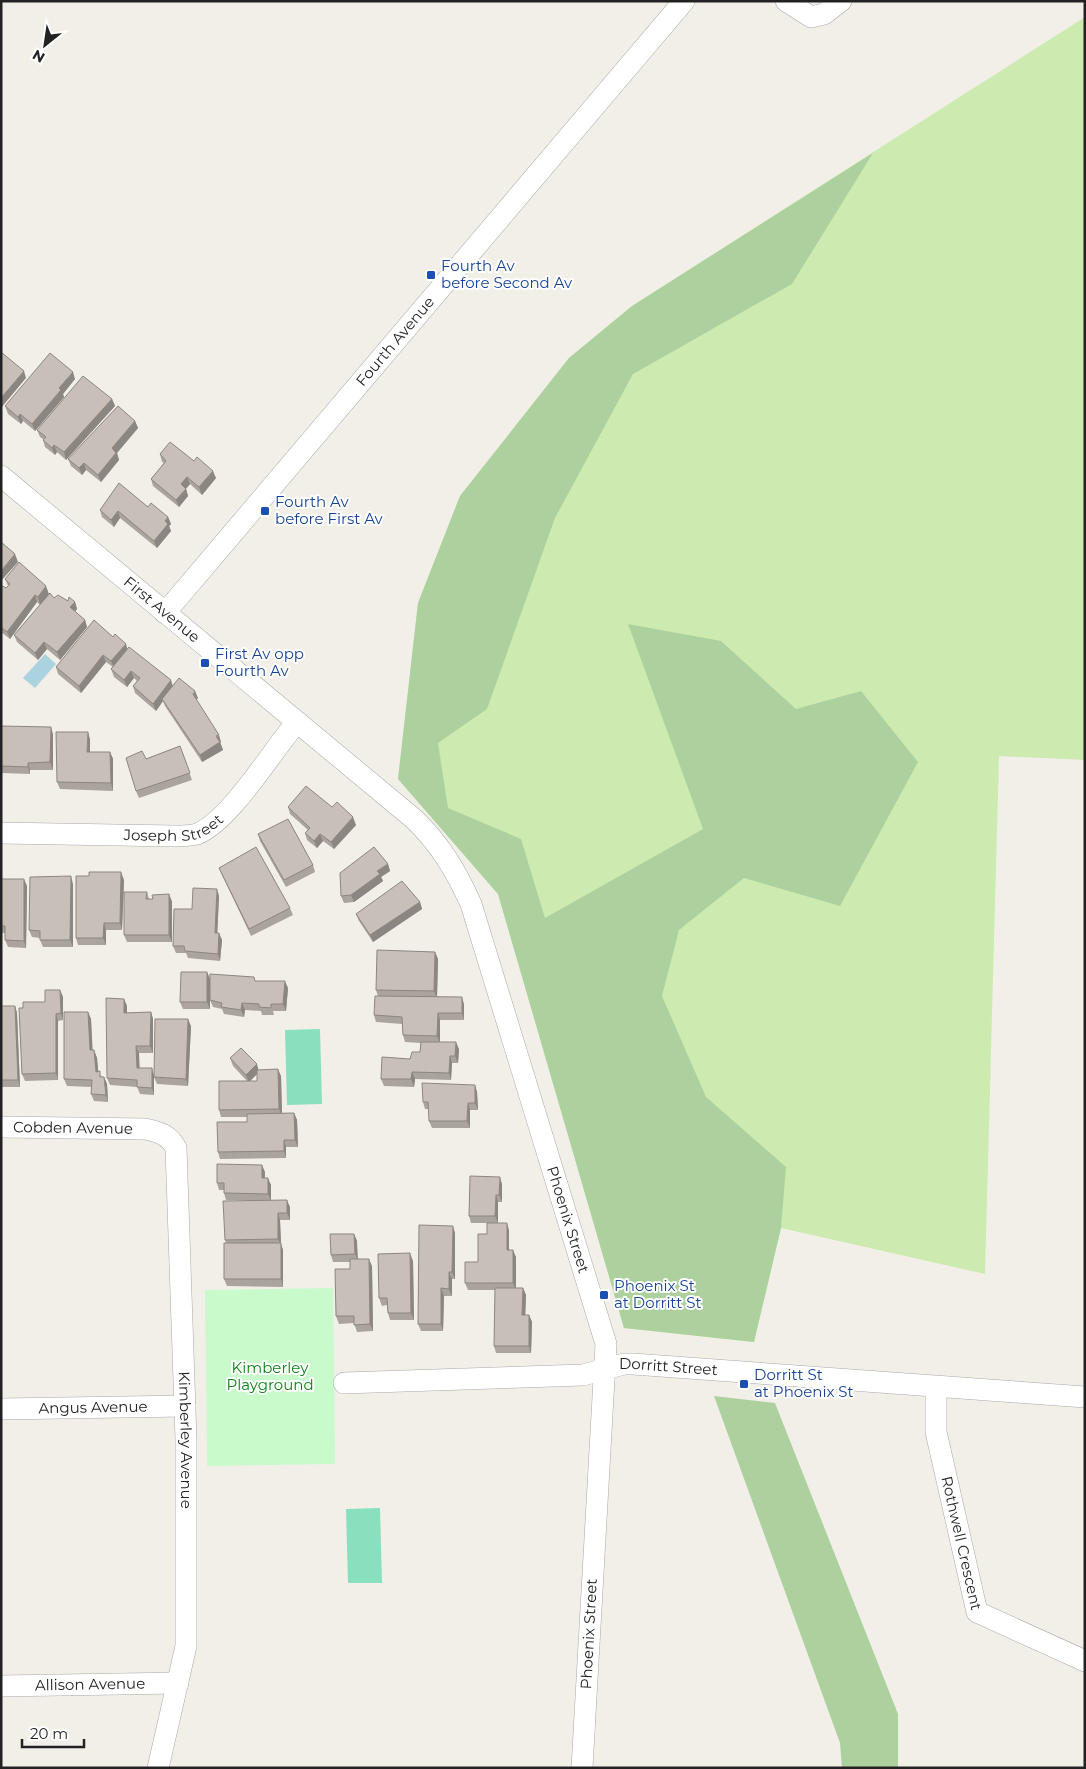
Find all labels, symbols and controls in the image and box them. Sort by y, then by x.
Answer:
north arrow [20,20,70,70]
text: N [29,46,48,67]
place label: Fourth Av before Second Av [441,256,573,292]
marker: Fourth Av before Second Av [425,269,437,281]
street label: Fourth Avenue [351,292,438,390]
place label: Fourth Av before First Av [275,492,384,528]
marker: Fourth Av before First Av [259,505,271,517]
street label: First Avenue [120,572,204,646]
place label: First Av opp Fourth Av [215,644,304,680]
marker: First Av opp Fourth Av [199,657,211,669]
street label: Joseph Street [122,810,227,845]
street label: Cobden Avenue [13,1117,133,1138]
street label: Phoenix Street [543,1164,594,1275]
place label: Phoenix St at Dorritt St [614,1276,702,1312]
marker: Phoenix St at Dorritt St [598,1289,610,1301]
street label: Dorritt Street [619,1354,718,1379]
park label: Kimberley Playground [226,1358,314,1394]
place label: Dorritt St at Phoenix St [754,1365,854,1401]
street label: Kimberley Avenue [175,1371,196,1509]
marker: Dorritt St at Phoenix St [738,1378,750,1390]
street label: Angus Avenue [38,1397,148,1417]
street label: Rothwell Crescent [937,1474,986,1612]
street label: Phoenix Street [576,1578,601,1690]
street label: Allison Avenue [35,1674,145,1694]
scale bar [22,1716,85,1748]
text: 20 m [30,1724,68,1743]

